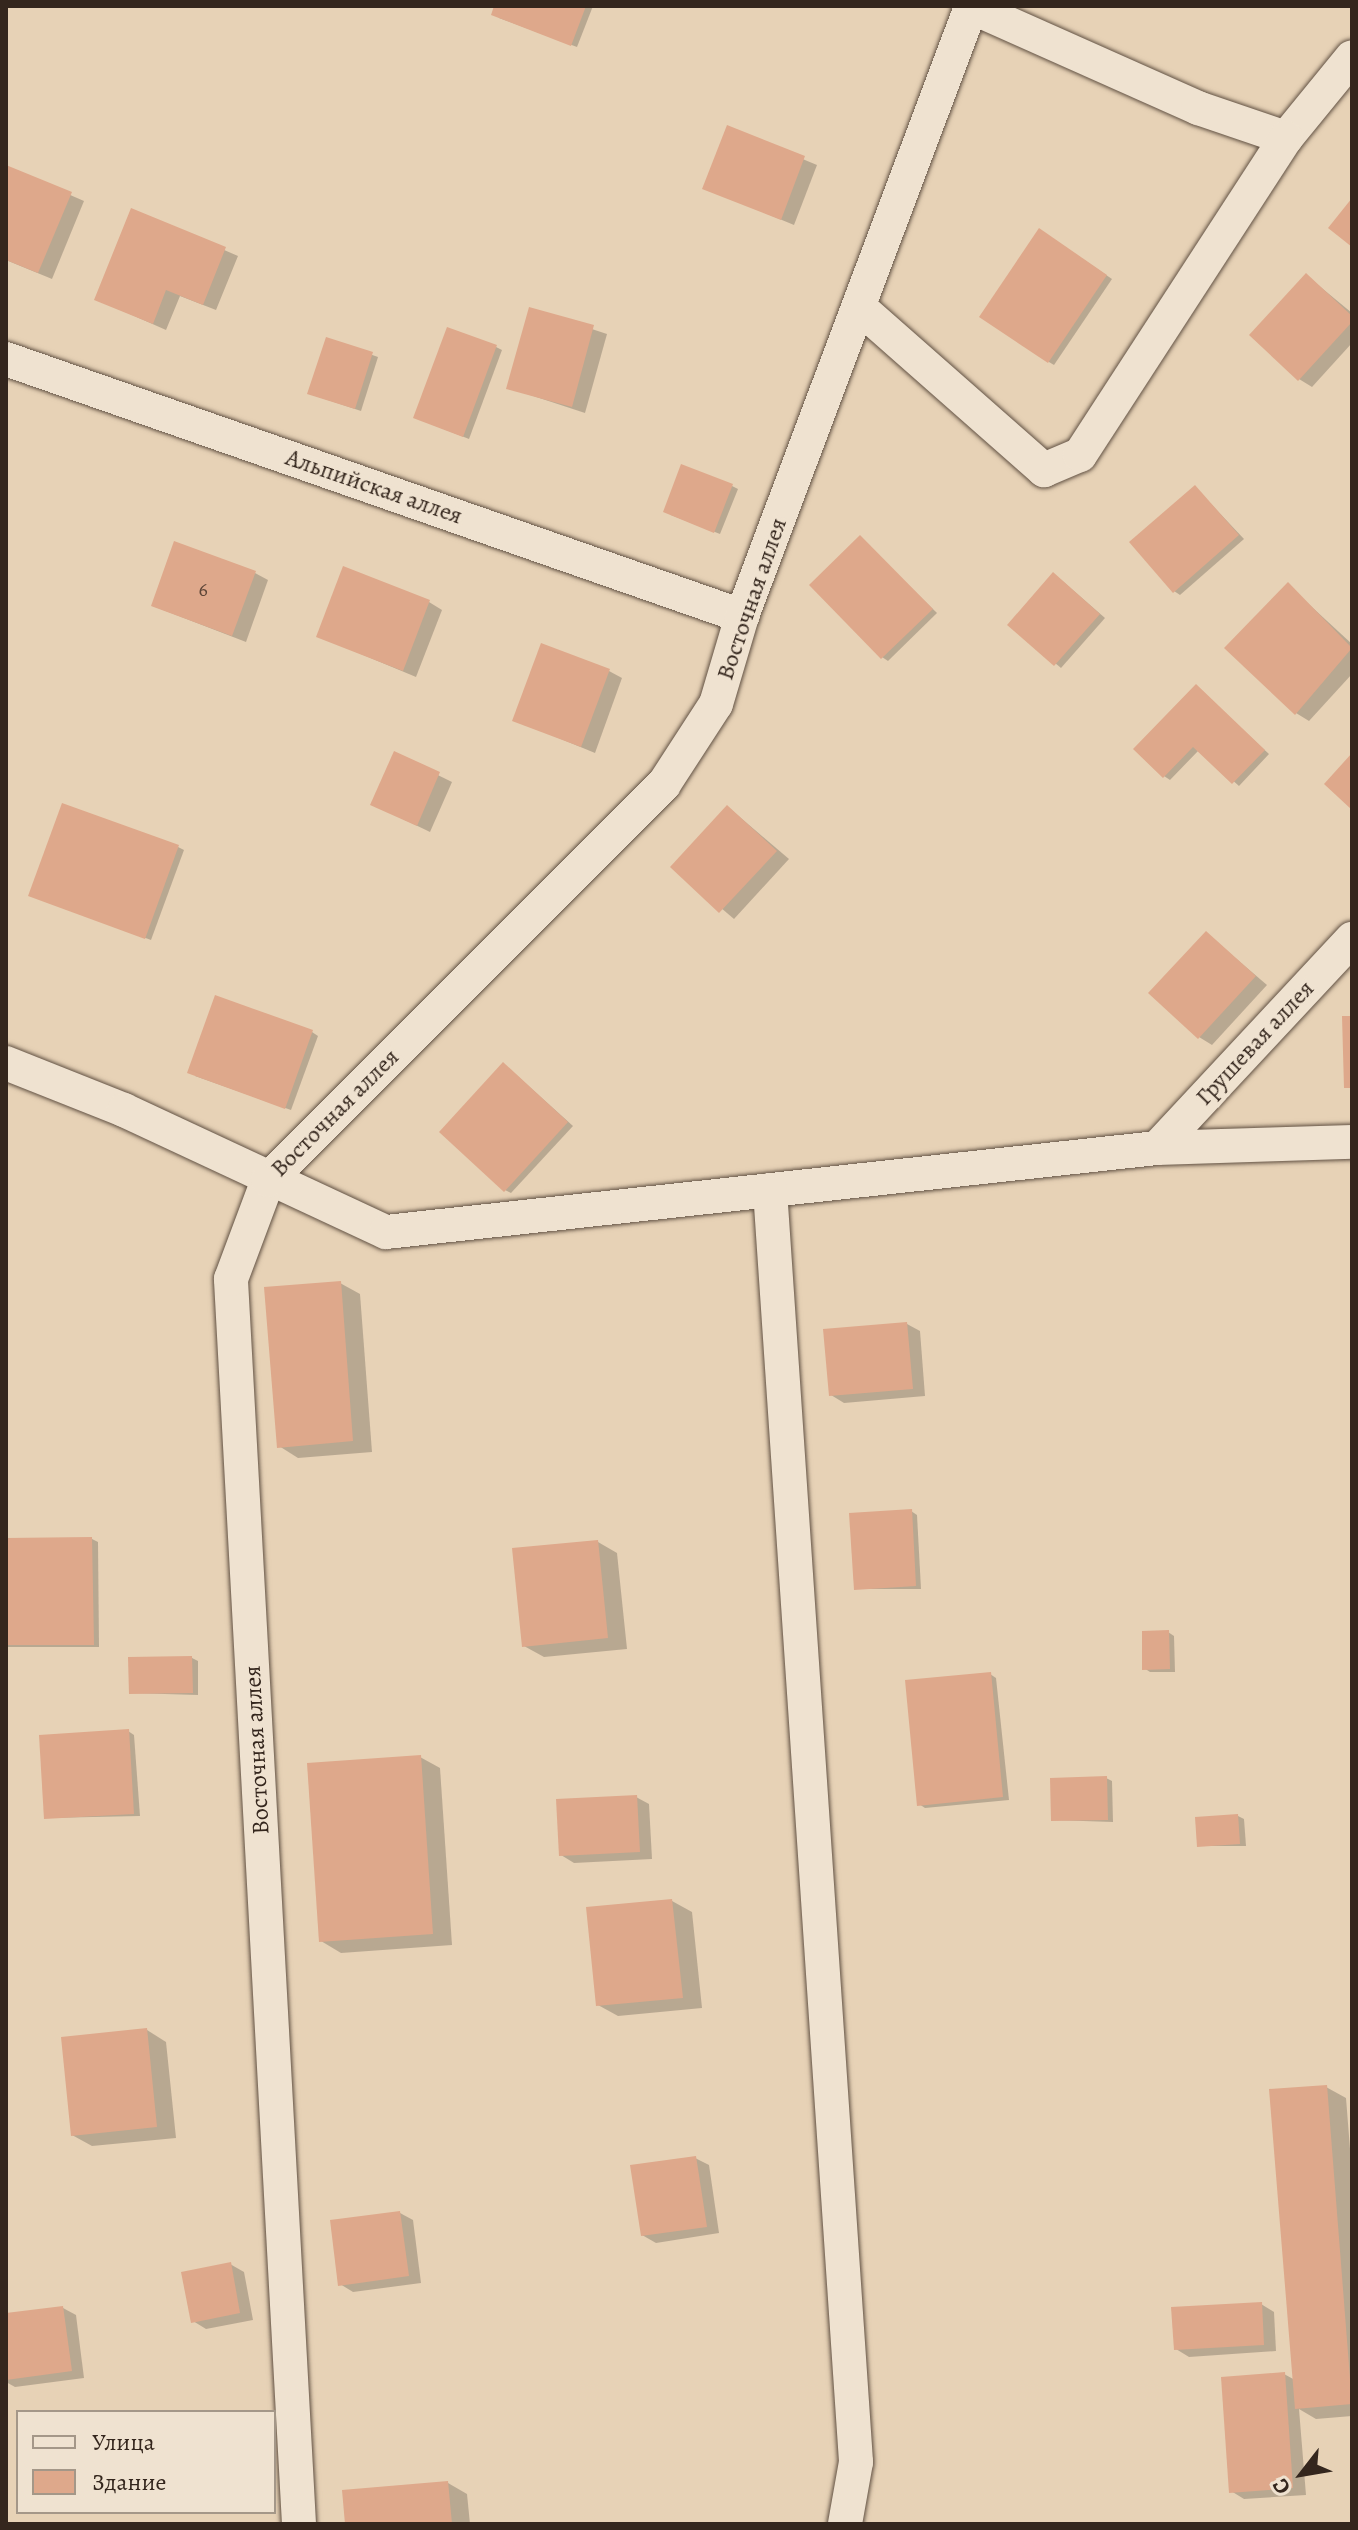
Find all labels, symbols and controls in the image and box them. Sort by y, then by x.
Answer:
street label: Альпийская аллея [282,443,466,531]
street label: Восточная аллея [711,514,793,684]
house number: 6 [198,577,208,601]
street label: Грушевая аллея [1190,975,1320,1111]
street label: Восточная аллея [265,1043,405,1183]
street label: Восточная аллея [238,1665,276,1835]
legend [16,2410,276,2514]
text: Улица [92,2426,155,2458]
north arrow [1262,2434,1342,2514]
text: Здание [92,2466,167,2498]
text: С [1265,2473,1298,2500]

